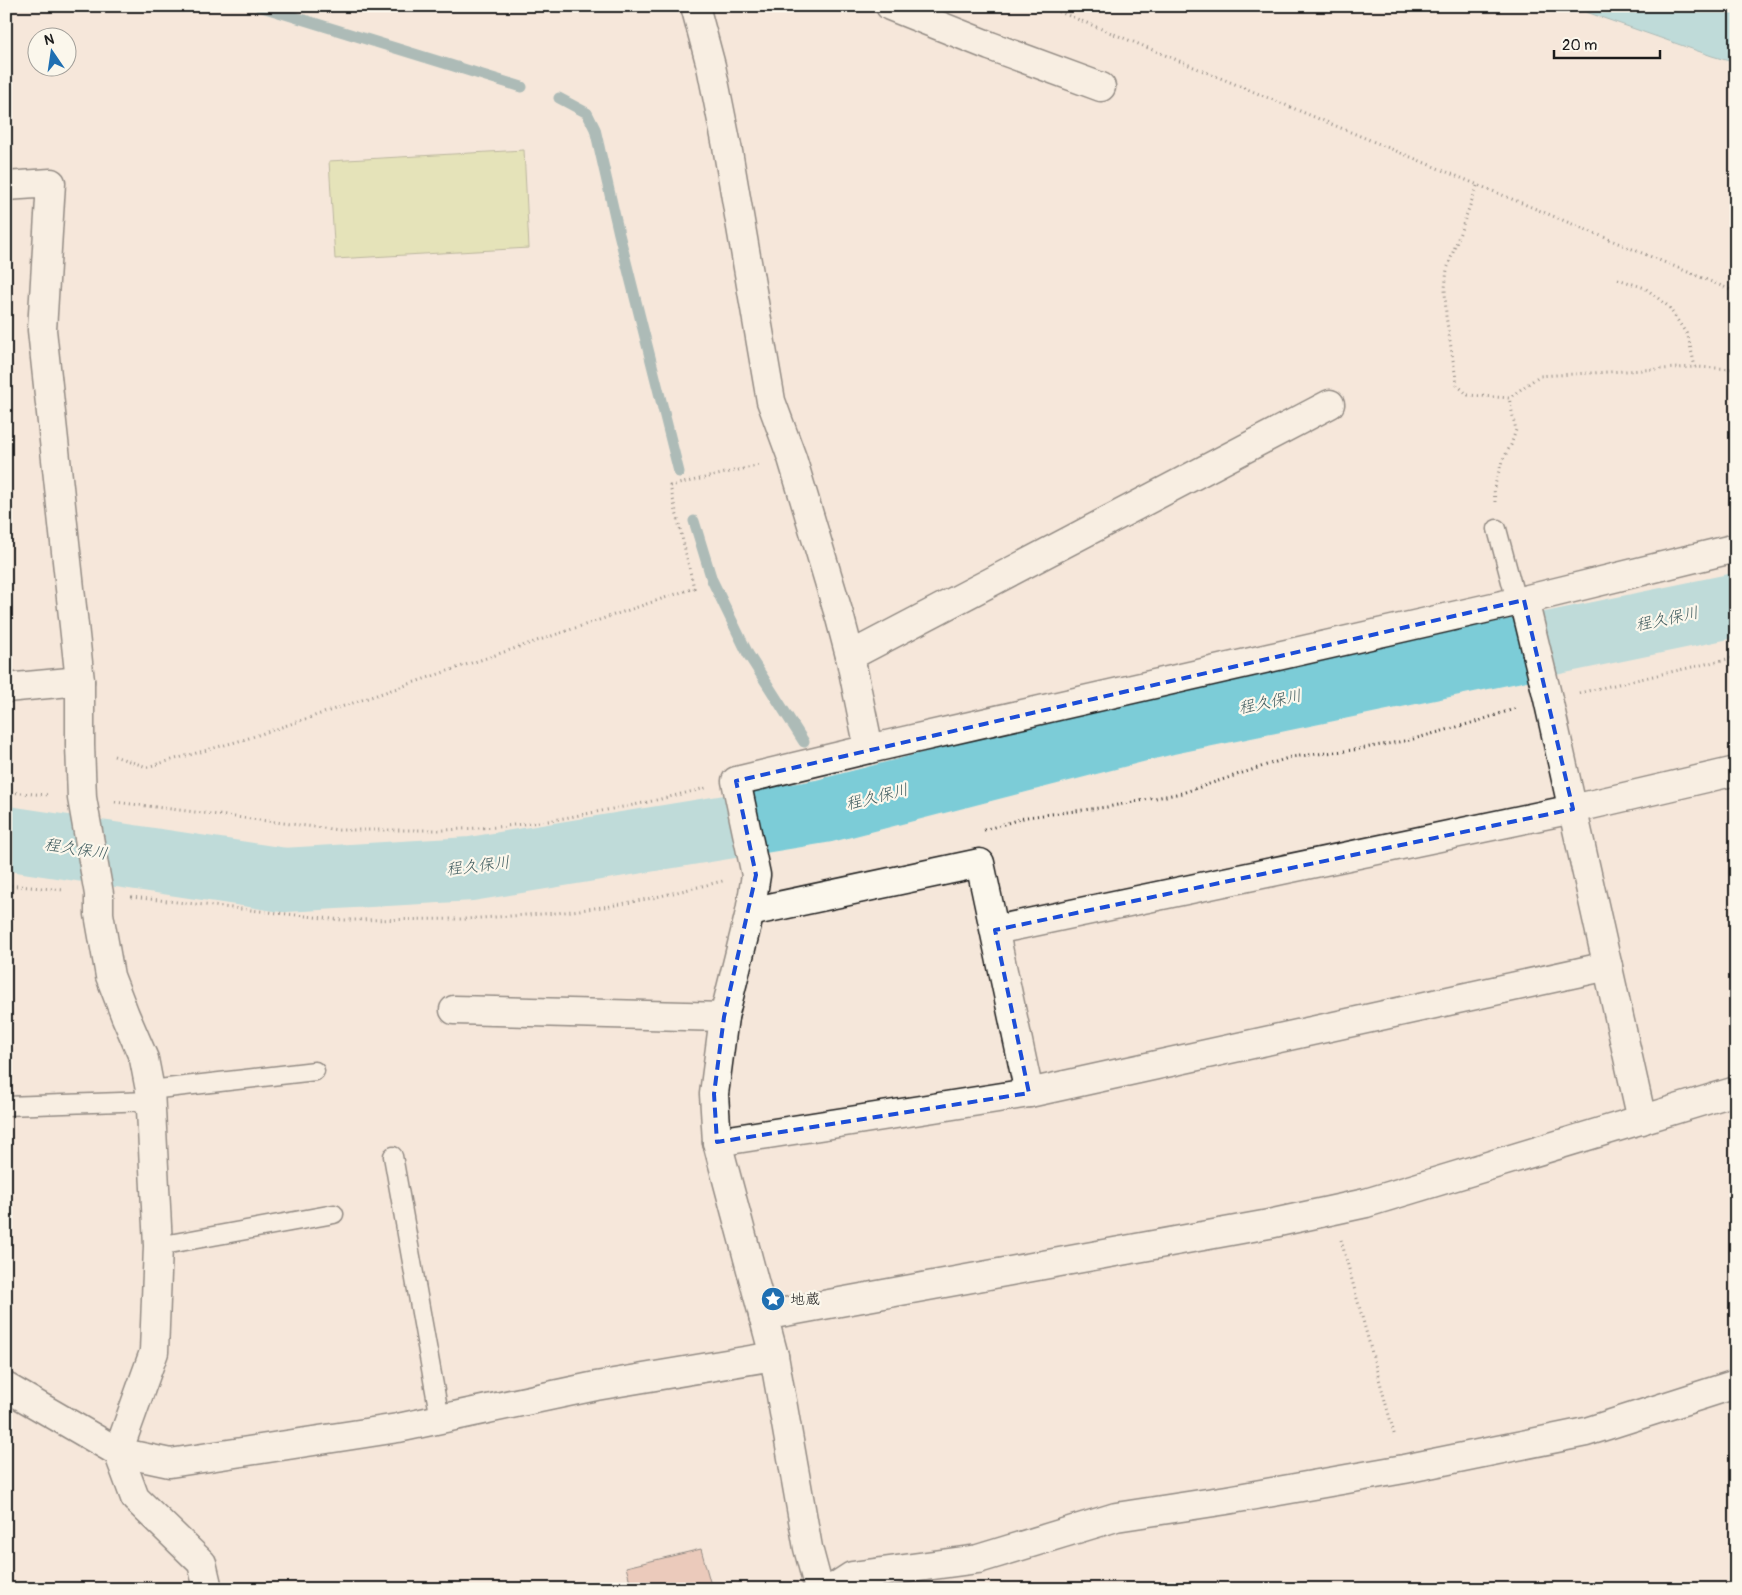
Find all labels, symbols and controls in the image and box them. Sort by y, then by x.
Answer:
north arrow [28,28,78,78]
scale bar [1554,28,1661,60]
text: N [43,30,56,49]
text: 20 m [1562,36,1597,55]
water label: 程久保川 [1634,603,1700,635]
water label: 程久保川 [1237,686,1303,718]
water label: 程久保川 [844,780,910,814]
water label: 程久保川 [43,834,109,864]
water label: 程久保川 [445,852,511,880]
place icon: 地蔵 [760,1286,786,1312]
place label: 地蔵 [790,1290,820,1309]

